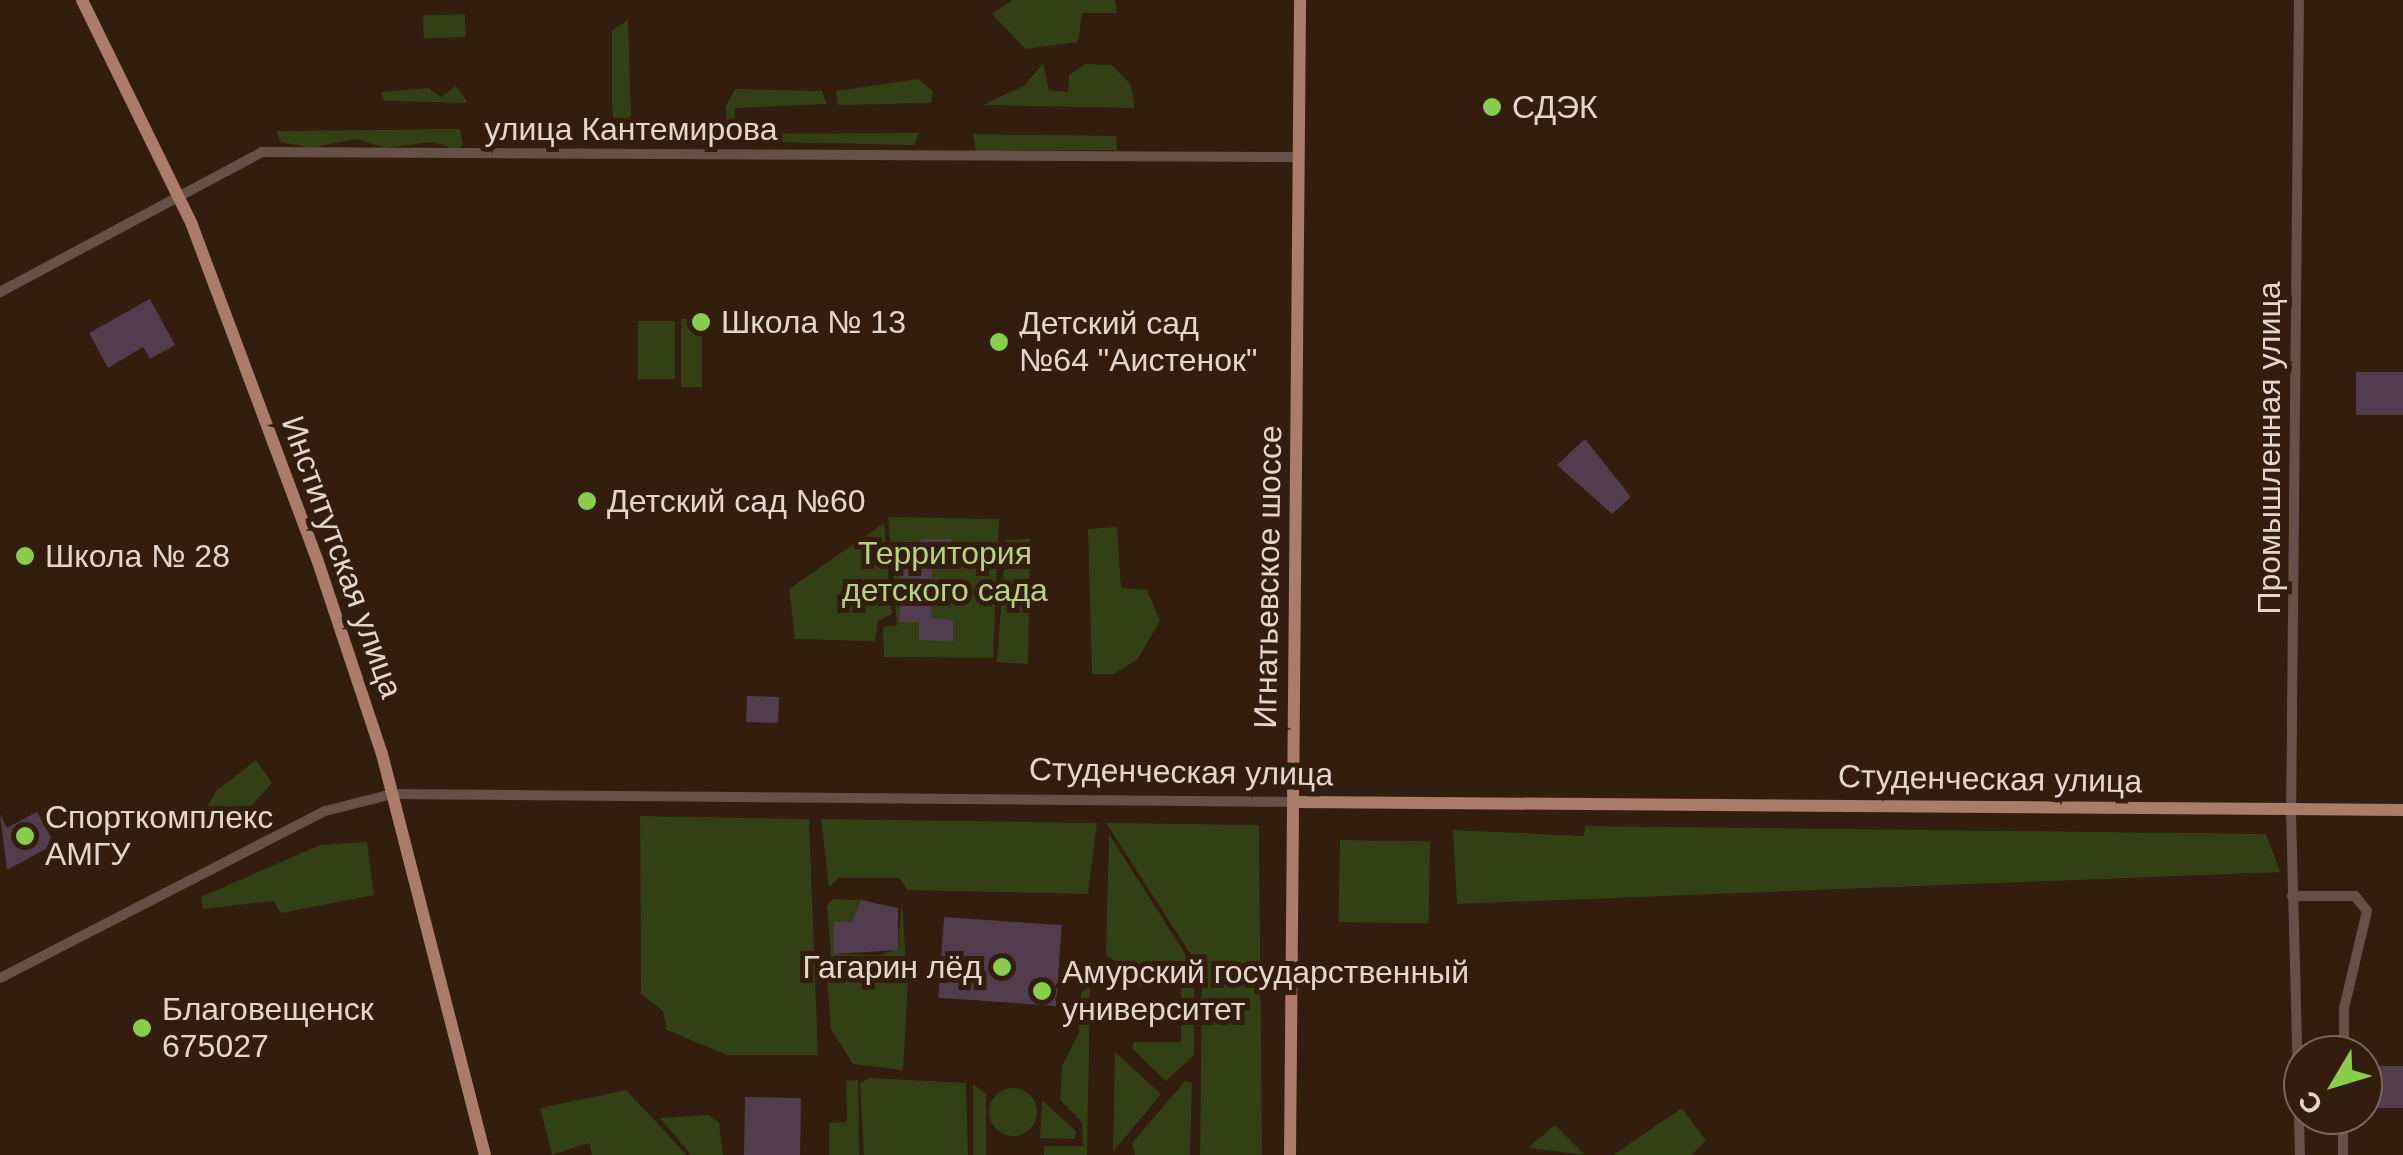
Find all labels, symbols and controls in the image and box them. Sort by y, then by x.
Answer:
place label: СДЭК [1512,88,1598,126]
marker: СДЭК [1481,96,1503,118]
street label: улица Кантемирова [485,110,777,148]
street label: Промышленная улица [2250,281,2288,615]
place label: Школа № 13 [721,303,906,341]
place label: Детский сад №64 "Аистенок" [1019,305,1257,380]
marker: Школа № 13 [690,311,712,333]
marker: Детский сад №64 "Аистенок" [988,331,1010,353]
street label: Институтская улица [273,411,411,703]
street label: Игнатьевское шоссе [1246,425,1290,729]
place label: Детский сад №60 [607,482,866,520]
marker: Детский сад №60 [576,490,598,512]
park label: Территория детского сада [842,535,1048,610]
place label: Школа № 28 [45,537,230,575]
marker: Школа № 28 [14,545,36,567]
street label: Студенческая улица [1029,750,1333,794]
street label: Студенческая улица [1838,757,2142,801]
place label: Спорткомплекс АМГУ [45,799,273,874]
marker: Спорткомплекс АМГУ [14,825,36,847]
place label: Гагарин лёд [803,948,982,986]
place label: Амурский государственный университет [1062,954,1469,1029]
marker: Гагарин лёд [991,956,1013,978]
marker: Амурский государственный университет [1031,980,1053,1002]
place label: Благовещенск 675027 [162,991,374,1066]
marker: Благовещенск 675027 [131,1017,153,1039]
north arrow [2283,1035,2383,1135]
text: С [2292,1085,2329,1120]

